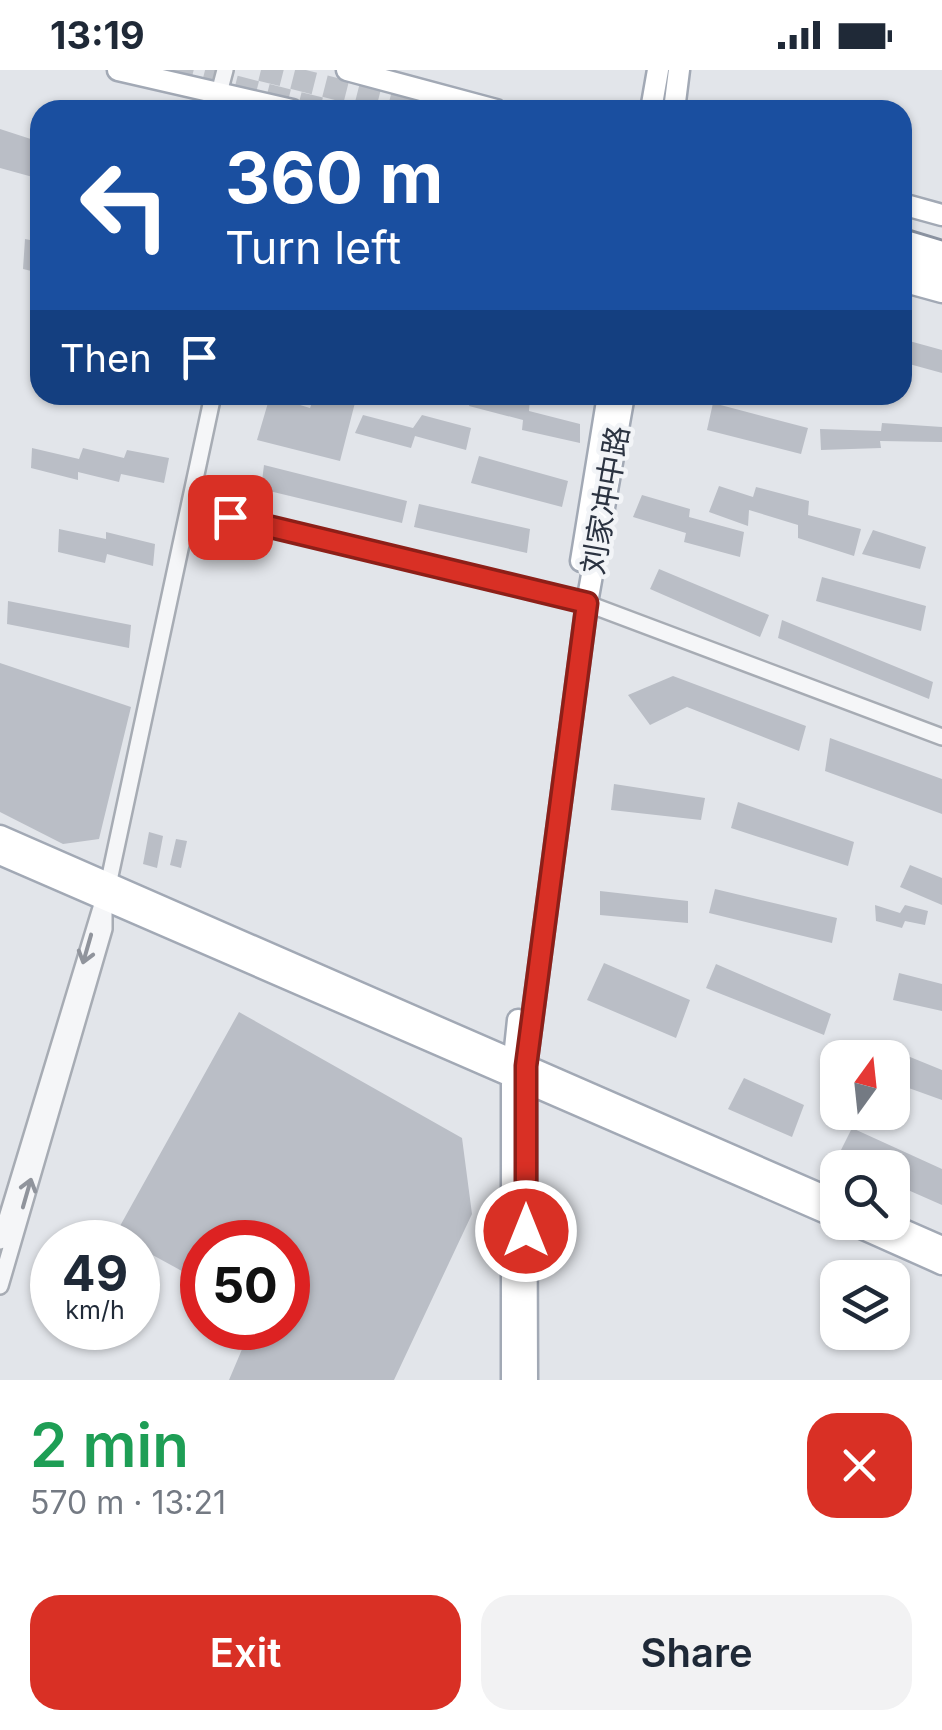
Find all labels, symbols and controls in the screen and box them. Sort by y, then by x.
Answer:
text: 13:19 [50,12,145,58]
text: 360 m [225,135,443,220]
icon: left [60,140,190,270]
text: Turn left [225,220,401,275]
icon: arrive [172,330,227,385]
text: Then [60,335,152,381]
street label: 刘家冲中路 [574,423,636,577]
pin [188,475,273,560]
icon: arrive [203,490,258,545]
one-way arrow [76,933,95,964]
north arrow [820,1040,910,1130]
map controls [820,1040,910,1350]
button: search [820,1150,910,1240]
one-way arrow [19,1177,37,1209]
position arrow [474,1179,578,1283]
speed limit sign: 50 [180,1220,310,1350]
text: 49 [62,1243,128,1303]
button: layers [820,1260,910,1350]
text: km/h [65,1295,125,1325]
text: 2 min [30,1409,189,1481]
button: close [807,1413,912,1518]
text: 570 m · 13:21 [30,1483,226,1522]
button: Exit [30,1595,461,1710]
button: Share [481,1595,912,1710]

